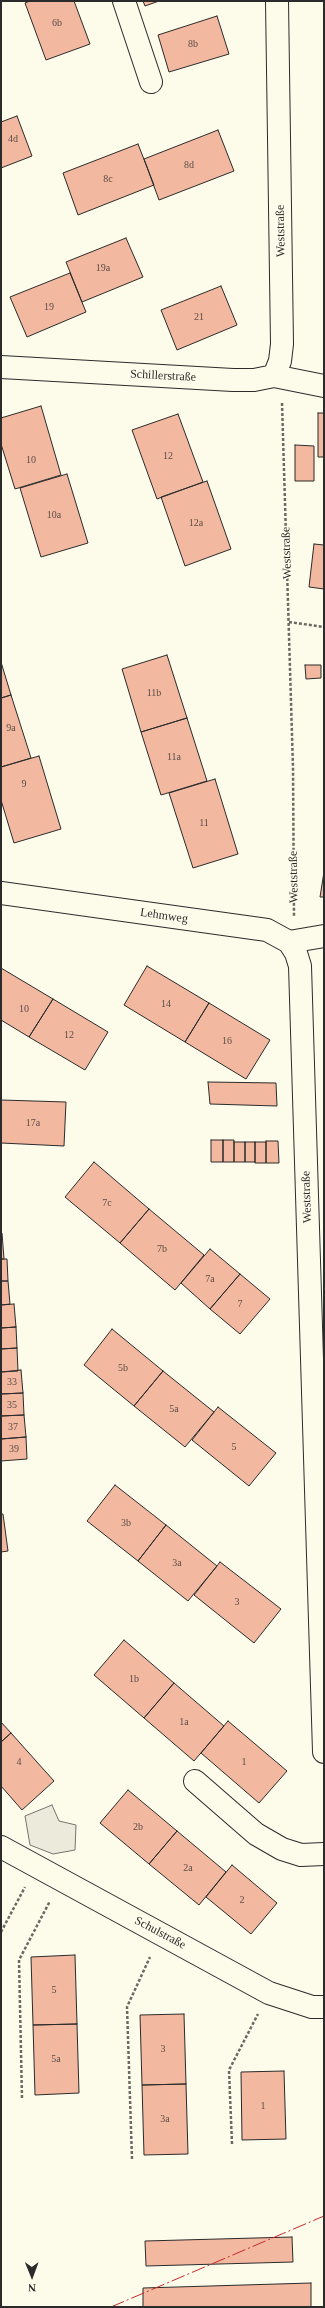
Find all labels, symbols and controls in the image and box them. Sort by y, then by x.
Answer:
house number: 6b [52,17,62,29]
house number: 8b [188,38,198,50]
house number: 4d [8,133,18,145]
house number: 8d [184,159,194,171]
house number: 8c [103,173,113,185]
street label: Weststraße [273,205,289,257]
house number: 19a [96,262,110,274]
house number: 19 [44,301,54,313]
house number: 21 [194,311,204,323]
street label: Schillerstraße [130,367,196,385]
house number: 12 [163,450,173,462]
house number: 10 [26,454,36,466]
house number: 10a [47,509,61,521]
house number: 12a [189,517,203,529]
street label: Weststraße [279,527,295,579]
house number: 11b [147,687,161,699]
house number: 9a [6,722,16,734]
house number: 11a [167,751,181,763]
house number: 9 [22,778,26,790]
house number: 11 [199,817,209,829]
street label: Weststraße [286,851,302,903]
street label: Lehmweg [139,906,189,926]
house number: 14 [161,998,171,1010]
house number: 10 [19,1003,29,1015]
house number: 12 [64,1029,74,1041]
house number: 16 [222,1035,232,1047]
house number: 17a [26,1117,40,1129]
street label: Weststraße [299,1171,315,1223]
house number: 7c [102,1197,112,1209]
house number: 7b [157,1243,167,1255]
house number: 7a [205,1273,215,1285]
house number: 7 [238,1298,242,1310]
house number: 5b [118,1362,128,1374]
house number: 33 [7,1376,17,1388]
house number: 35 [7,1399,17,1411]
house number: 5a [169,1403,179,1415]
house number: 37 [8,1421,18,1433]
house number: 5 [232,1441,236,1453]
house number: 39 [9,1443,19,1455]
house number: 3b [121,1517,131,1529]
house number: 3a [172,1557,182,1569]
house number: 3 [234,1596,240,1608]
house number: 1b [129,1673,139,1685]
house number: 1a [179,1716,189,1728]
house number: 4 [16,1756,22,1768]
house number: 1 [242,1756,246,1768]
house number: 2b [133,1821,143,1833]
house number: 2a [183,1862,193,1874]
house number: 2 [240,1894,244,1906]
street label: Schulstraße [132,1914,188,1952]
house number: 5 [52,1984,56,1996]
house number: 3 [160,2043,166,2055]
house number: 5a [51,2053,61,2065]
house number: 1 [260,2100,266,2112]
house number: 3a [160,2113,170,2125]
north arrow [12,2256,52,2296]
text: N [28,2282,36,2294]

